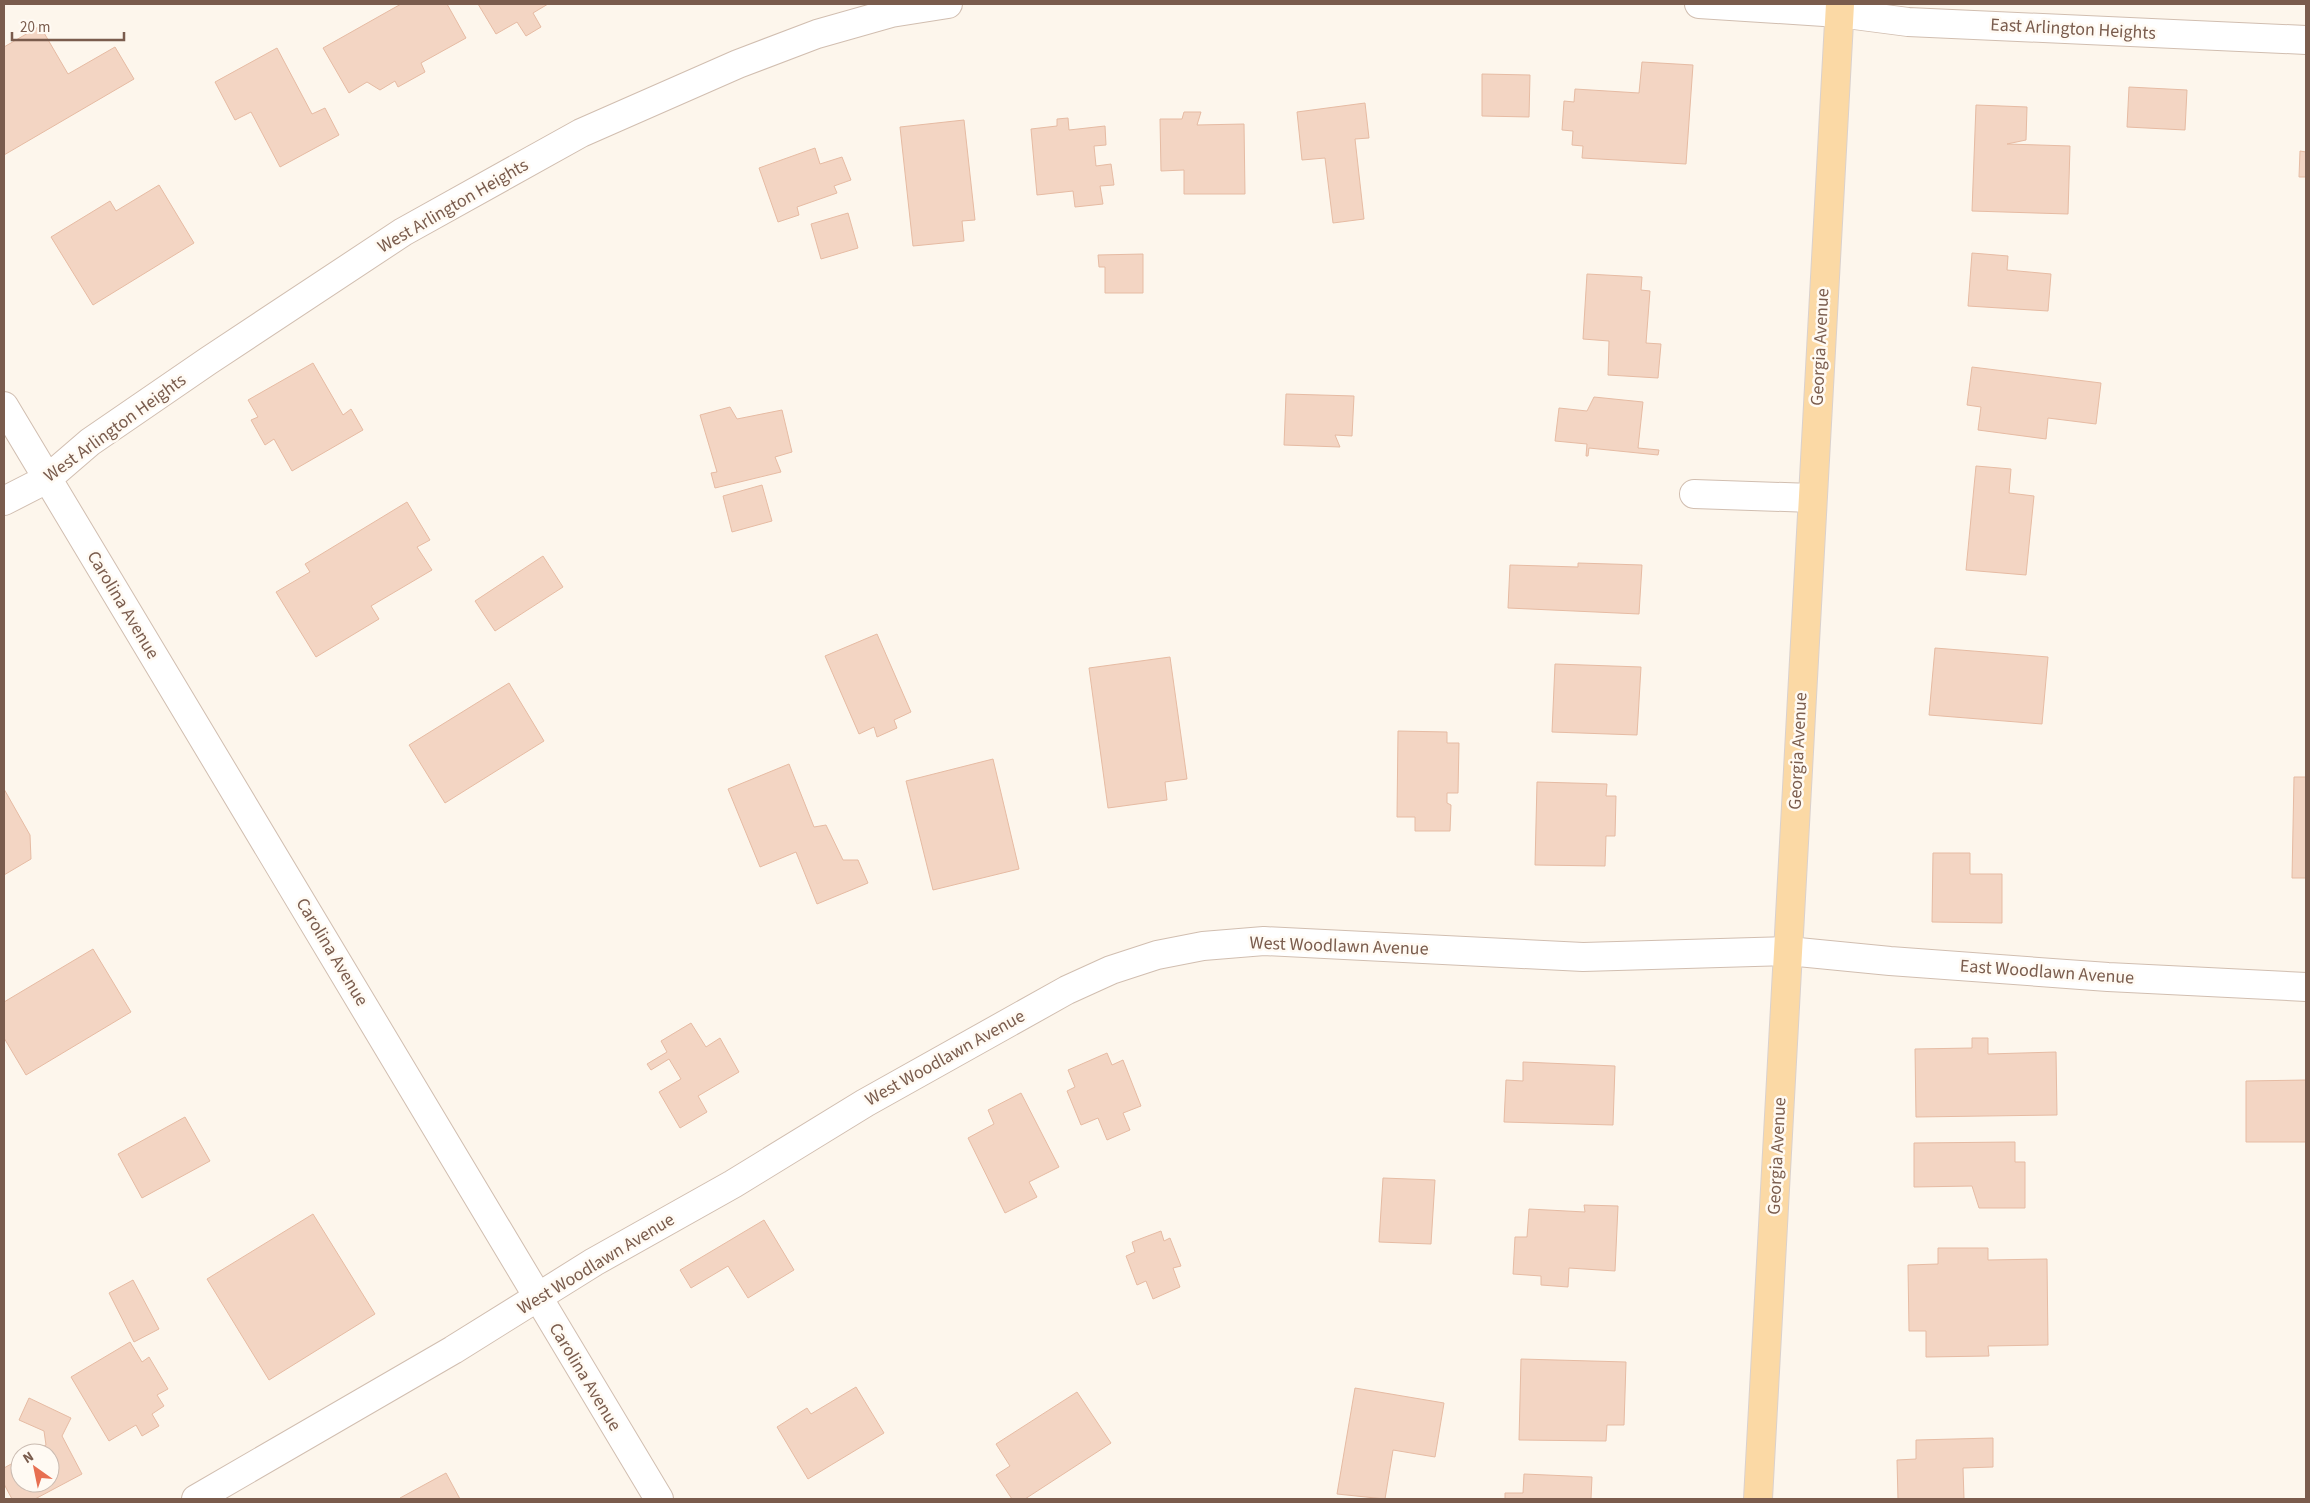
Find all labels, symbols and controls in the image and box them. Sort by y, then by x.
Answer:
scale bar [12,10,125,42]
street label: East Arlington Heights [1990,12,2156,46]
text: 20 m [20,17,50,38]
street label: West Arlington Heights [373,153,533,259]
street label: Georgia Avenue [1804,288,1836,406]
street label: West Arlington Heights [39,368,191,488]
street label: Carolina Avenue [81,546,165,664]
street label: Georgia Avenue [1782,692,1814,810]
street label: Carolina Avenue [290,893,374,1011]
street label: West Woodlawn Avenue [1249,930,1429,962]
street label: East Woodlawn Avenue [1959,953,2135,991]
street label: West Woodlawn Avenue [861,1004,1029,1112]
street label: Georgia Avenue [1761,1097,1793,1215]
street label: West Woodlawn Avenue [513,1207,679,1321]
street label: Carolina Avenue [543,1318,627,1436]
north arrow [10,1443,60,1493]
text: N [19,1447,38,1469]

